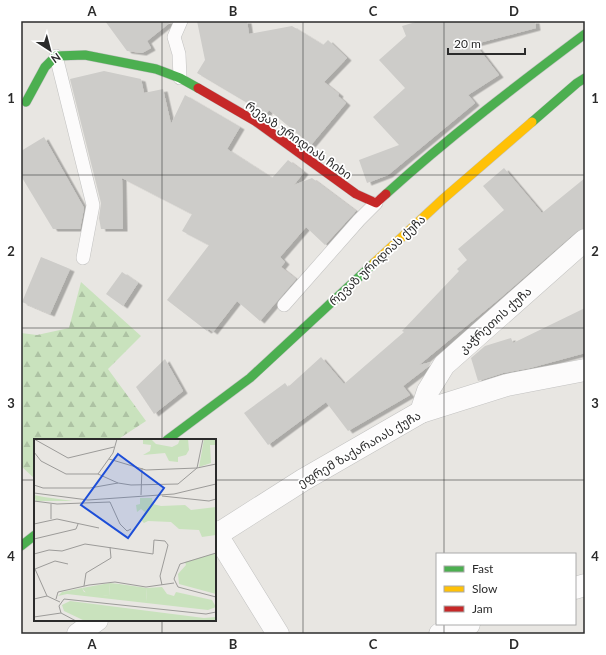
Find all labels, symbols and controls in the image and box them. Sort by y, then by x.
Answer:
text: A [86,3,97,19]
text: B [229,3,238,19]
text: C [369,3,378,19]
text: D [509,3,519,19]
north arrow [30,30,70,70]
scale bar [448,30,525,56]
text: 20 m [454,36,481,51]
text: N [49,51,63,66]
text: 1 [7,90,15,106]
text: 1 [591,90,599,106]
street label: რევაზ ურიდიას ჩიხი [242,98,355,183]
street label: რევაზ ურიდიას ქუჩა [326,211,429,309]
text: 2 [7,243,15,259]
text: 2 [591,243,599,259]
street label: კაჭრეთის ქუჩა [456,283,534,357]
text: 3 [7,395,15,411]
text: 3 [591,395,599,411]
street label: ეფრემ ზაქარაიას ქუჩა [295,408,423,490]
inset map [34,439,216,621]
text: 4 [7,548,15,564]
text: 4 [591,548,599,564]
legend [436,553,576,625]
text: Fast [472,561,494,576]
text: Slow [472,581,498,596]
text: Jam [472,601,493,616]
text: A [86,636,97,652]
text: B [229,636,238,652]
text: C [369,636,378,652]
text: D [509,636,519,652]

